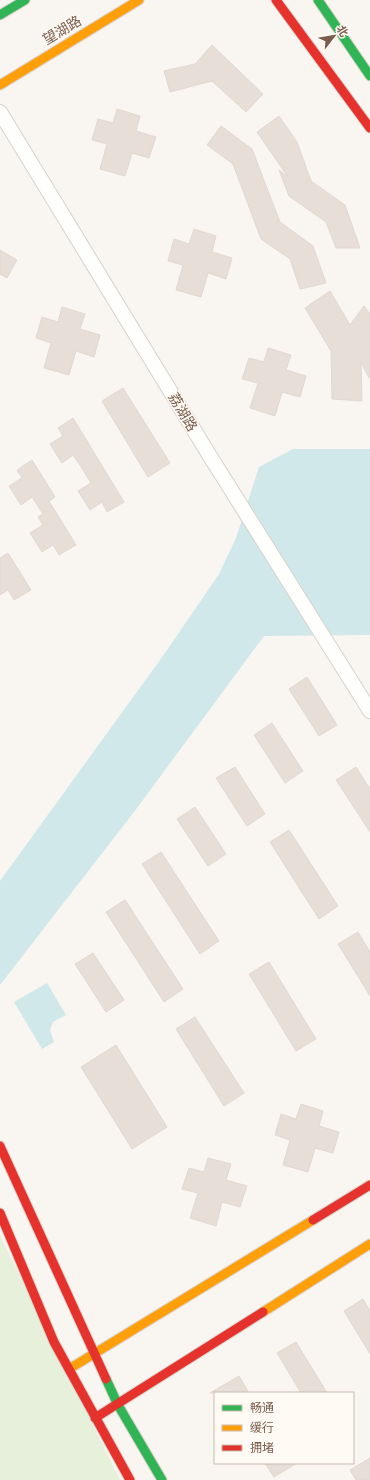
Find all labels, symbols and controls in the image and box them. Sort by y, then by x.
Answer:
street label: 望湖路 [40,12,85,49]
north arrow [314,16,354,56]
text: 北 [334,23,351,39]
street label: 荔湖路 [164,390,201,435]
legend [214,1392,354,1464]
text: 畅通 [250,1401,274,1415]
text: 缓行 [250,1421,274,1435]
text: 拥堵 [250,1441,274,1455]

